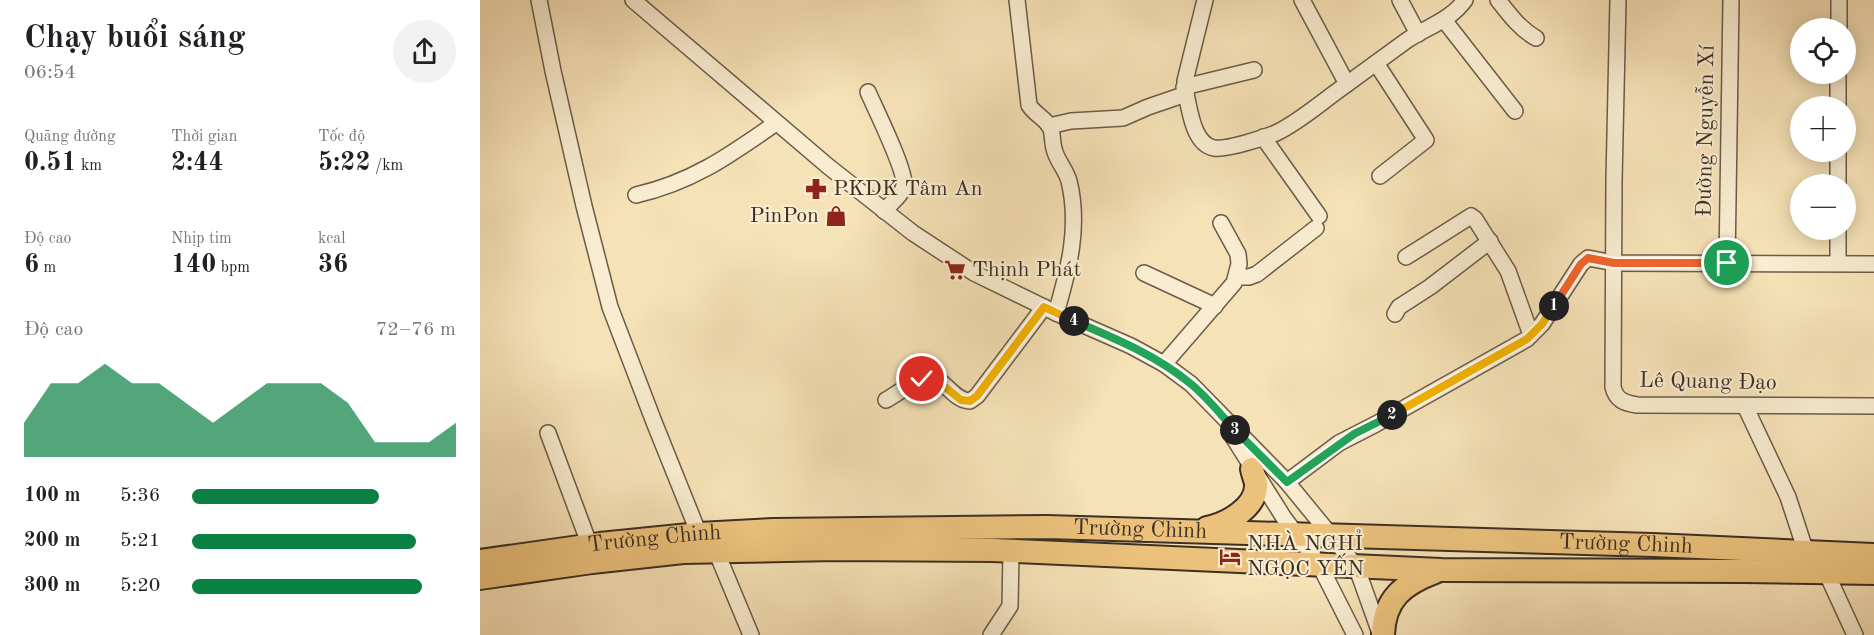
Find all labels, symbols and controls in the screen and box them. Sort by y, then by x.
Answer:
map controls [1790,18,1856,240]
button: locate [1790,18,1856,84]
button: share [393,20,456,83]
text: Chạy buổi sáng [24,22,245,55]
street label: Đường Nguyễn Xí [1693,44,1719,217]
text: 06:54 [24,63,76,83]
button: + [1790,96,1856,162]
text: Quãng đường [24,129,116,145]
text: Thời gian [171,129,237,145]
text: Tốc độ [318,129,365,145]
text: 0.51 [24,150,77,176]
text: 2:44 [171,150,224,176]
text: 5:22 [318,150,371,176]
text: km [77,158,102,174]
text: /km [371,158,403,174]
button: − [1790,174,1856,240]
pharmacy icon: PKDK Tâm An [804,177,828,201]
place label: PKDK Tâm An [833,178,983,200]
shop icon: PinPon [824,204,848,228]
place label: PinPon [750,205,819,227]
text: Độ cao [24,231,72,247]
text: Nhịp tim [171,231,232,247]
text: kcal [318,231,346,247]
pin [1701,237,1752,288]
icon: arrive [1710,246,1743,279]
text: 6 [24,252,39,278]
text: 140 [171,252,216,278]
text: 36 [318,252,348,278]
supermarket icon: Thịnh Phát [943,258,967,282]
place label: Thịnh Phát [972,259,1081,281]
text: m [39,260,56,276]
text: bpm [216,260,250,276]
pin: 1 [1539,291,1569,321]
text: 1 [1549,298,1559,314]
pin: 4 [1059,306,1089,336]
text: 4 [1069,313,1079,329]
text: Độ cao [24,320,83,340]
text: 72–76 m [376,320,456,340]
pin [896,353,947,404]
icon: check [905,362,938,395]
street label: Lê Quang Đạo [1639,370,1777,394]
pin: 2 [1377,400,1407,430]
text: 2 [1387,407,1397,423]
pin: 3 [1220,415,1250,445]
text: 3 [1230,422,1240,438]
text: 100 m [24,486,80,506]
text: 5:36 [120,486,160,506]
street label: Trường Chinh [1073,517,1207,543]
street label: Trường Chinh [586,522,722,557]
place label: NHÀ NGHỈ NGỌC YẾN [1247,529,1364,580]
text: 200 m [24,531,80,551]
text: 5:21 [120,531,160,551]
street label: Trường Chinh [1559,531,1693,558]
hotel icon: NHÀ NGHỈ NGỌC YẾN [1218,545,1242,569]
text: 300 m [24,576,80,596]
text: 5:20 [120,576,160,596]

